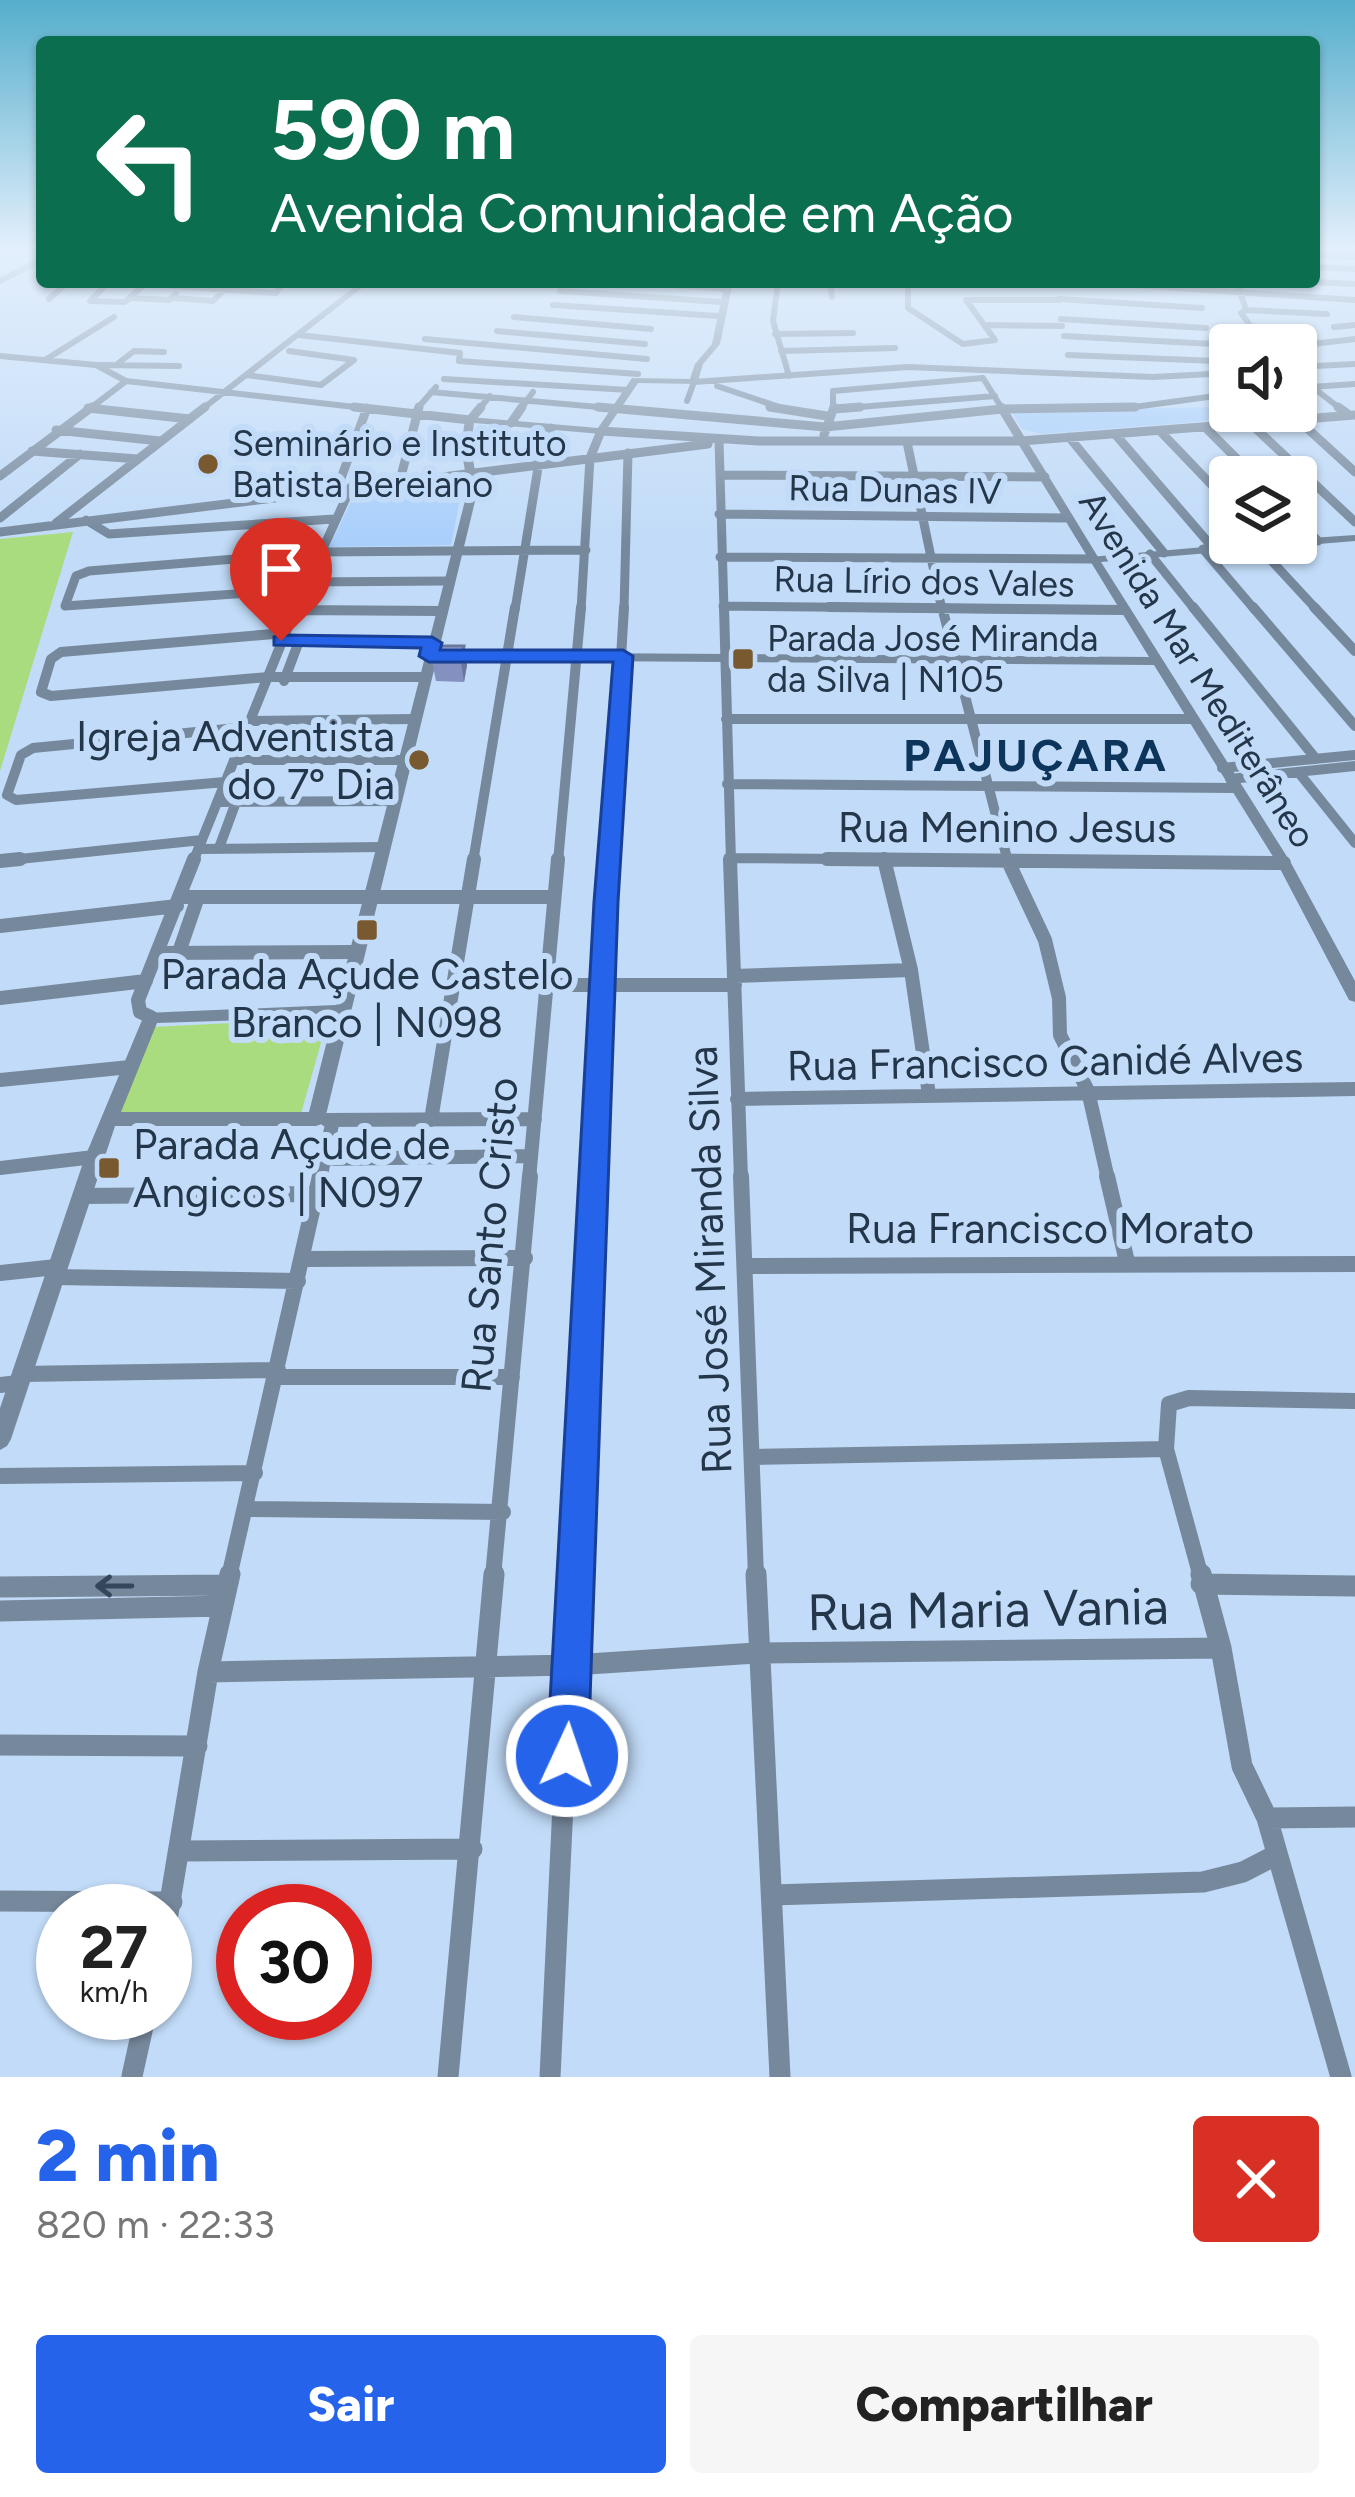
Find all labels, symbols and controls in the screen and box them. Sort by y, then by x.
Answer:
text: 590 m [270,79,515,180]
icon: left [72,84,228,240]
text: Avenida Comunidade em Ação [270,181,1014,246]
map controls [1209,324,1317,564]
button: sound [1209,324,1317,432]
place label: Seminário e Instituto Batista Bereiano [232,422,567,506]
marker: Seminário e Instituto Batista Bereiano [195,451,221,477]
button: layers [1209,456,1317,564]
street label: Rua Dunas IV [788,466,1002,513]
street label: Avenida Mar Mediterâneo [1070,483,1325,856]
pin [230,518,332,641]
icon: arrive [248,536,314,602]
street label: Rua Lírio dos Vales [773,557,1075,606]
place label: Parada José Miranda da Silva | N105 [767,617,1098,701]
marker: Parada José Miranda da Silva | N105 [730,646,756,672]
place label: Igreja Adventista do 7º Dia [76,711,395,810]
district label: PAJUÇARA [903,728,1169,782]
marker: Igreja Adventista do 7º Dia [406,747,432,773]
street label: Rua Menino Jesus [838,802,1176,853]
marker: Parada Açude Castelo Branco | N098 [354,917,380,943]
place label: Parada Açude Castelo Branco | N098 [160,949,574,1048]
street label: Rua Francisco Canidé Alves [786,1031,1304,1092]
street label: Rua José Miranda Silva [677,1045,742,1475]
street label: Rua Santo Cristo [450,1075,529,1395]
place label: Parada Açude de Angicos | N097 [133,1119,450,1218]
marker: Parada Açude de Angicos | N097 [96,1155,122,1181]
street label: Rua Francisco Morato [846,1203,1254,1254]
one-way arrow [95,1575,134,1597]
street label: Rua Maria Vania [807,1576,1169,1643]
position arrow [504,1693,630,1819]
speed limit sign: 30 [216,1884,372,2040]
text: 27 [80,1911,148,1983]
text: km/h [80,1973,148,2010]
text: 2 min [36,2113,220,2199]
button: close [1193,2116,1319,2242]
text: 820 m · 22:33 [36,2201,275,2248]
button: Sair [36,2335,666,2473]
button: Compartilhar [690,2335,1319,2473]

